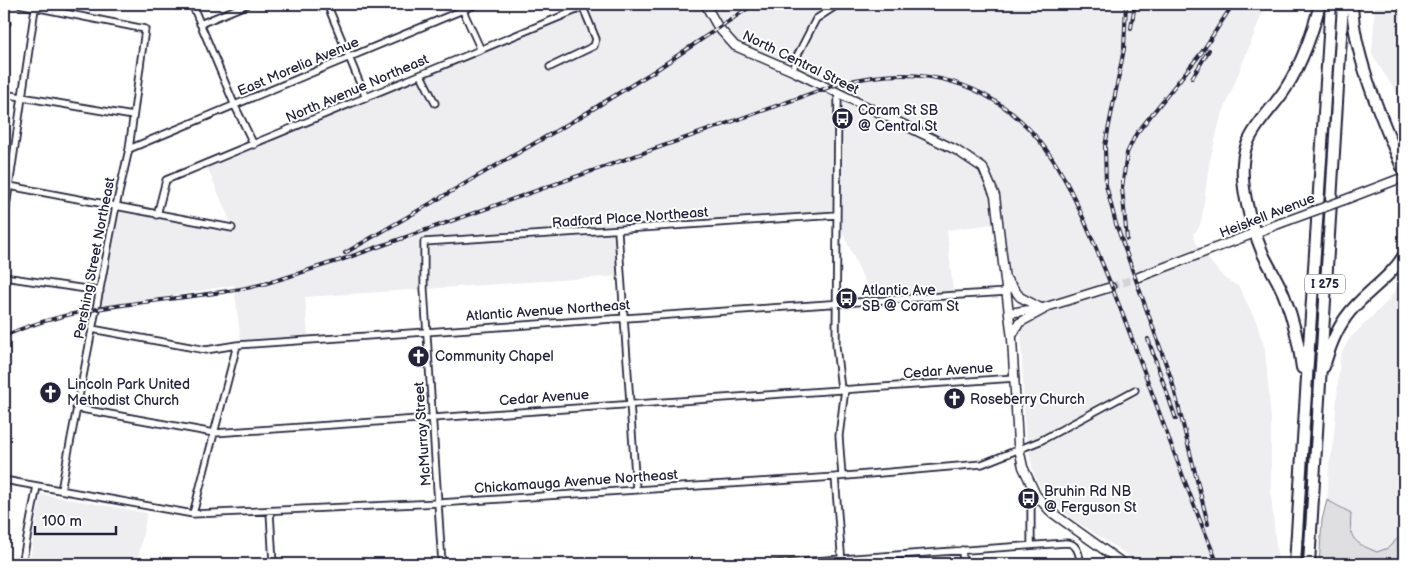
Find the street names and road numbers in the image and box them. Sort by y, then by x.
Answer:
street label: North Central Street [740,27,863,98]
street label: East Morelia Avenue [235,33,362,100]
street label: North Avenue Northeast [283,50,432,126]
street label: Pershing Street Northeast [70,175,119,340]
street label: Heiskell Avenue [1217,189,1317,241]
street label: Radford Place Northeast [551,204,709,231]
road number: I 275 [1305,274,1345,294]
street label: Atlantic Avenue Northeast [465,296,631,325]
street label: Cedar Avenue [903,359,994,382]
street label: McMurray Street [410,381,435,487]
street label: Cedar Avenue [499,386,590,409]
street label: Chickamauga Avenue Northeast [474,466,679,497]

